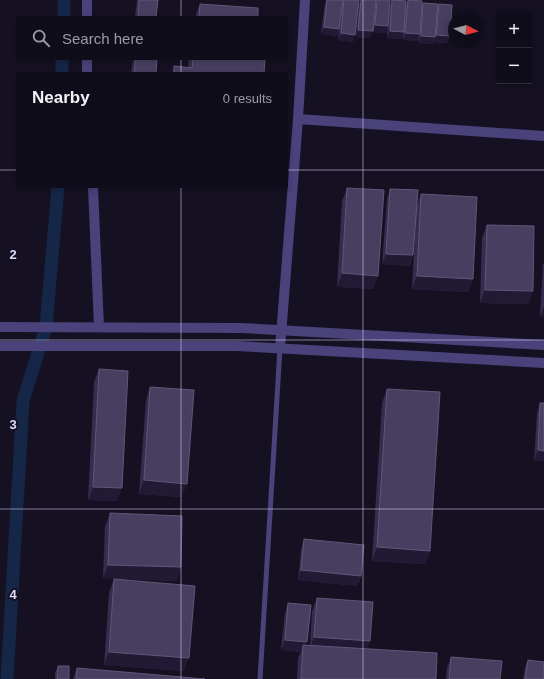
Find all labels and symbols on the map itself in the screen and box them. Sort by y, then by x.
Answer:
north arrow [448,12,484,48]
text: 2 [9,247,17,262]
text: 3 [9,417,17,432]
text: 4 [9,587,17,602]

